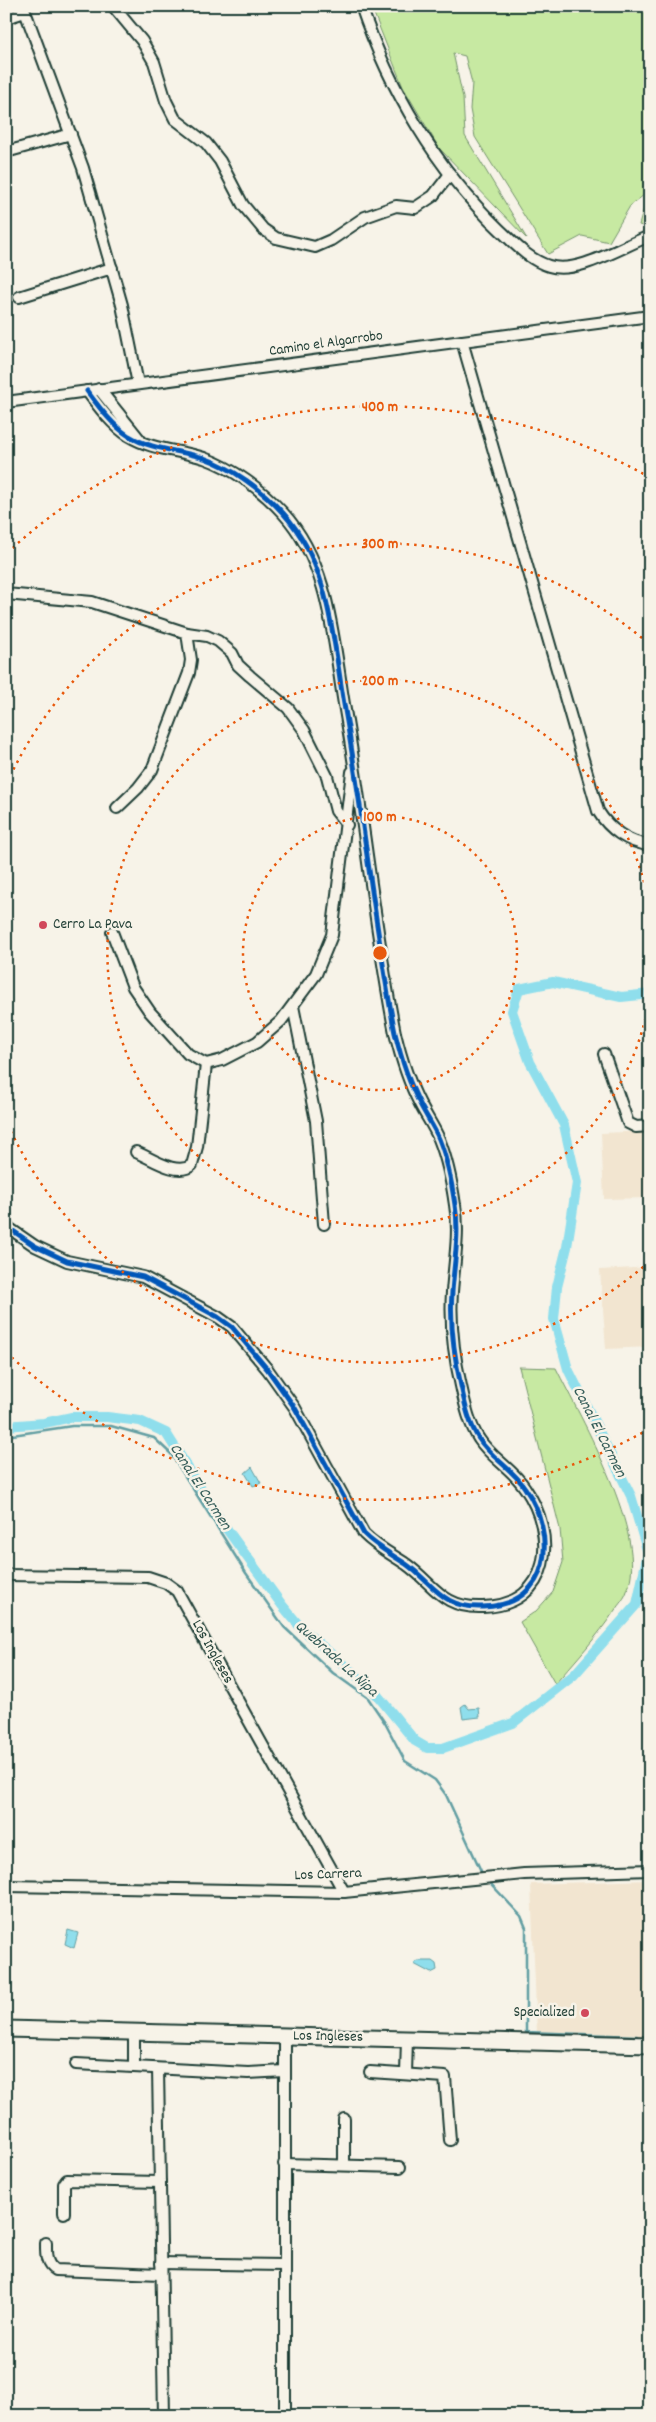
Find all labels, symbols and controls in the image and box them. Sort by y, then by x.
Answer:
street label: Camino el Algarrobo [268,325,385,363]
text: 400 m [362,397,398,419]
text: 300 m [362,534,398,556]
text: 200 m [362,671,398,693]
text: 100 m [363,807,397,829]
place label: Cerro La Pava [53,914,133,936]
marker: Cerro La Pava [37,919,49,931]
centre of rings [371,944,389,962]
water label: Canal El Carmen [566,1383,632,1482]
water label: Canal El Carmen [163,1439,237,1535]
water label: Quebrada La Ñipa [289,1615,384,1704]
street label: Los Ingleses [185,1616,239,1688]
street label: Los Carrera [294,1863,363,1887]
place label: Specialized [513,2002,575,2024]
marker: Specialized [579,2007,591,2019]
street label: Los Ingleses [293,2025,363,2049]

